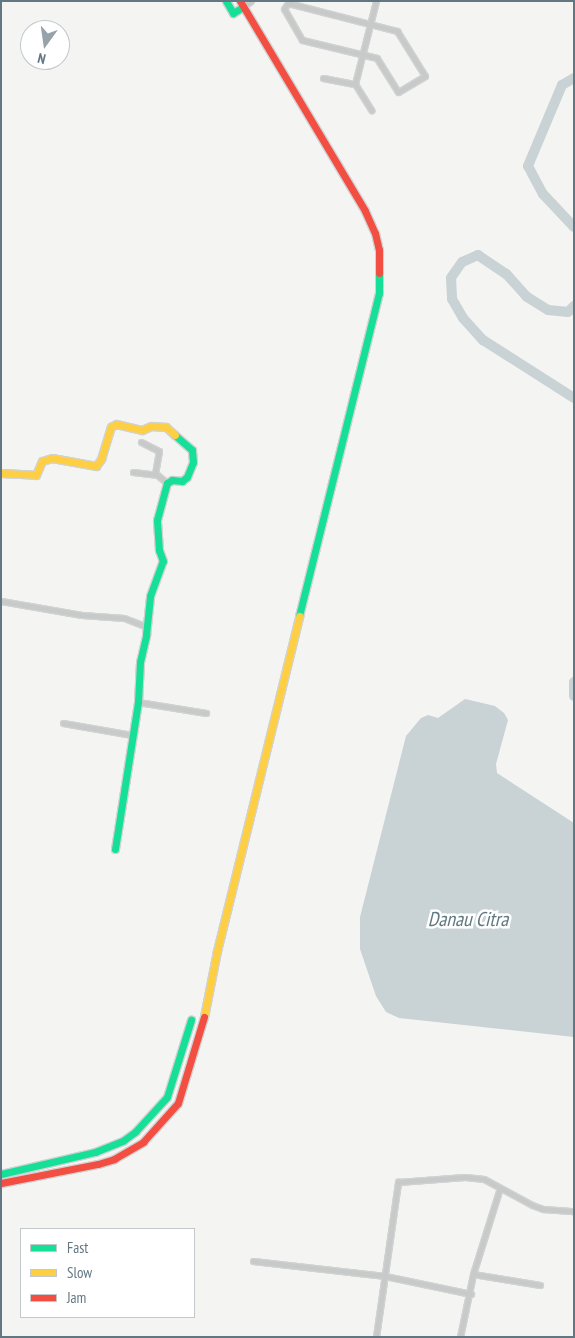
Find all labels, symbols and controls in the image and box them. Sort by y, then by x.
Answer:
north arrow [20,20,70,70]
text: N [36,49,47,68]
water label: Danau Citra [428,907,508,931]
legend [20,1228,195,1318]
text: Fast [67,1238,88,1257]
text: Slow [67,1263,92,1282]
text: Jam [67,1288,86,1307]

